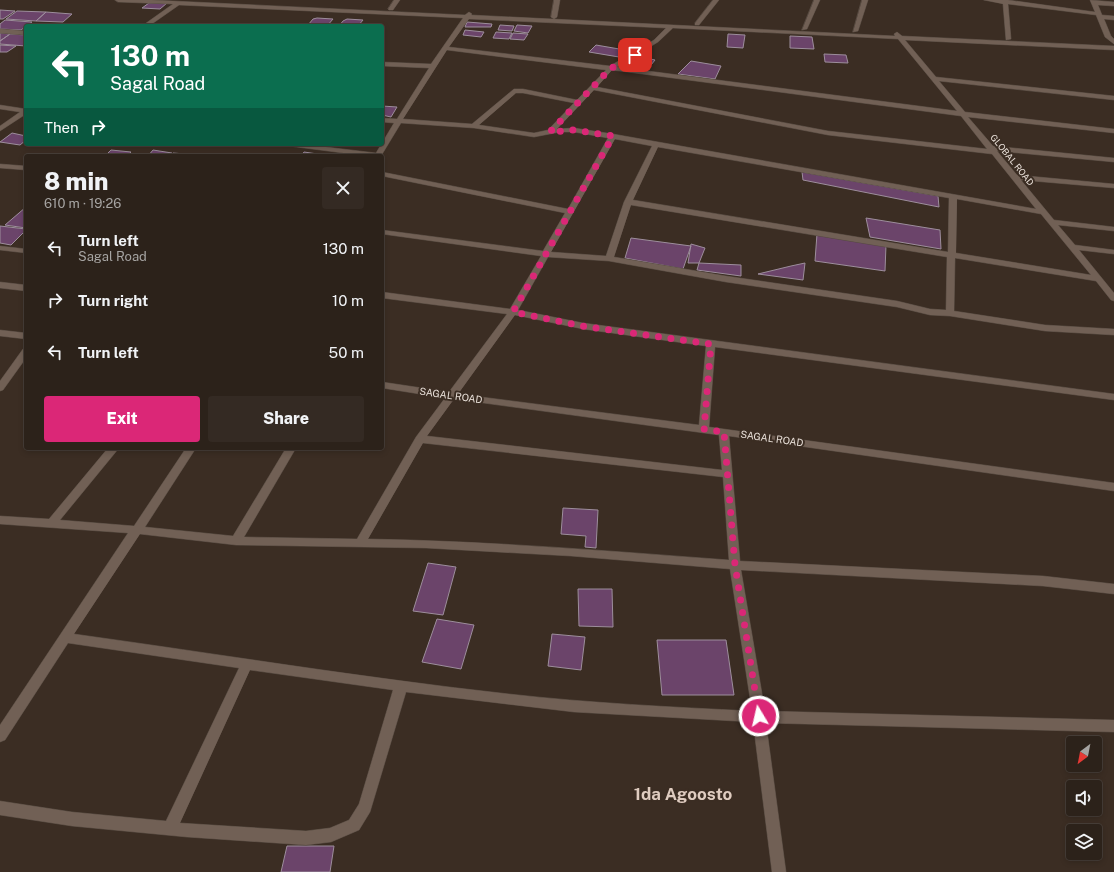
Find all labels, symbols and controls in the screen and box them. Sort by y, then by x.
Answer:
pin [618,38,652,72]
text: 130 m [110,39,190,72]
icon: left [44,40,96,92]
icon: arrive [624,44,646,66]
text: Sagal Road [110,73,205,94]
icon: right [87,116,109,138]
text: Then [44,119,79,136]
street label: GLOBAL ROAD [988,132,1036,188]
text: 8 min [44,167,108,195]
button: close [322,167,364,209]
text: 610 m · 19:26 [44,196,121,211]
text: Turn left [78,232,139,249]
icon: left [44,237,66,259]
text: 130 m [323,240,364,257]
text: Sagal Road [78,249,147,264]
icon: right [44,289,66,311]
text: Turn right [78,292,148,309]
text: 10 m [332,292,364,309]
icon: left [44,341,66,363]
text: Turn left [78,344,139,361]
text: 50 m [329,344,364,361]
street label: SAGAL ROAD [419,385,483,405]
button: Exit [44,396,200,442]
button: Share [208,396,364,442]
street label: SAGAL ROAD [740,428,804,448]
position arrow [738,695,780,737]
north arrow [1066,736,1102,772]
map controls [1066,736,1102,860]
button: sound [1066,780,1102,816]
district label: 1da Agoosto [634,784,733,804]
button: layers [1066,824,1102,860]

